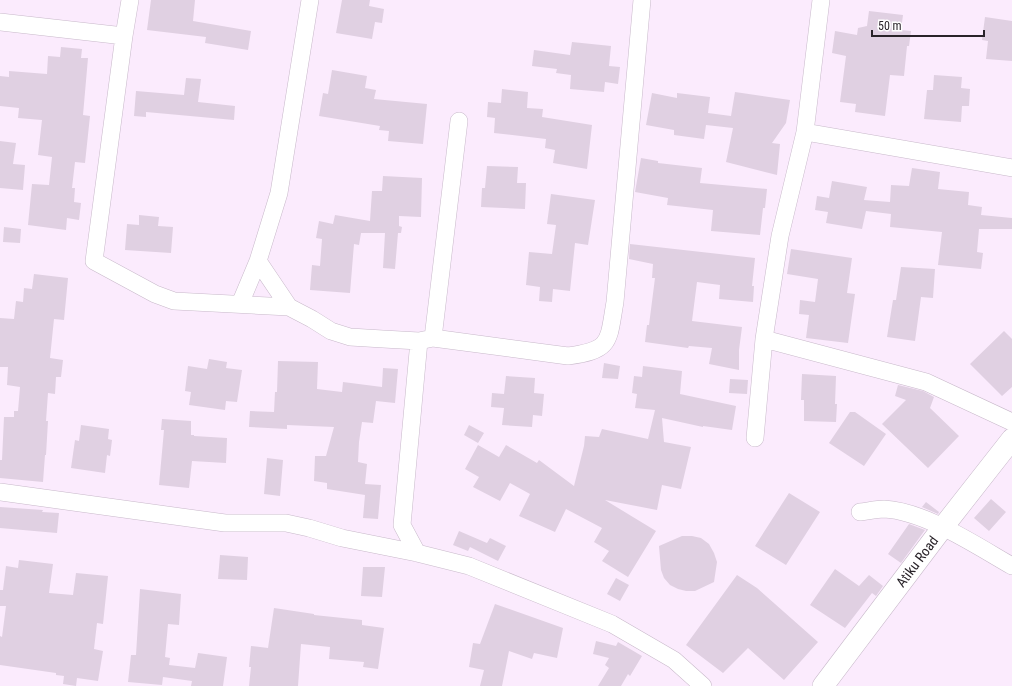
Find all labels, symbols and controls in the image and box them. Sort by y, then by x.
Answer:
scale bar [872,12,984,38]
text: 50 m [878,19,902,33]
street label: Atiku Road [893,533,941,590]

